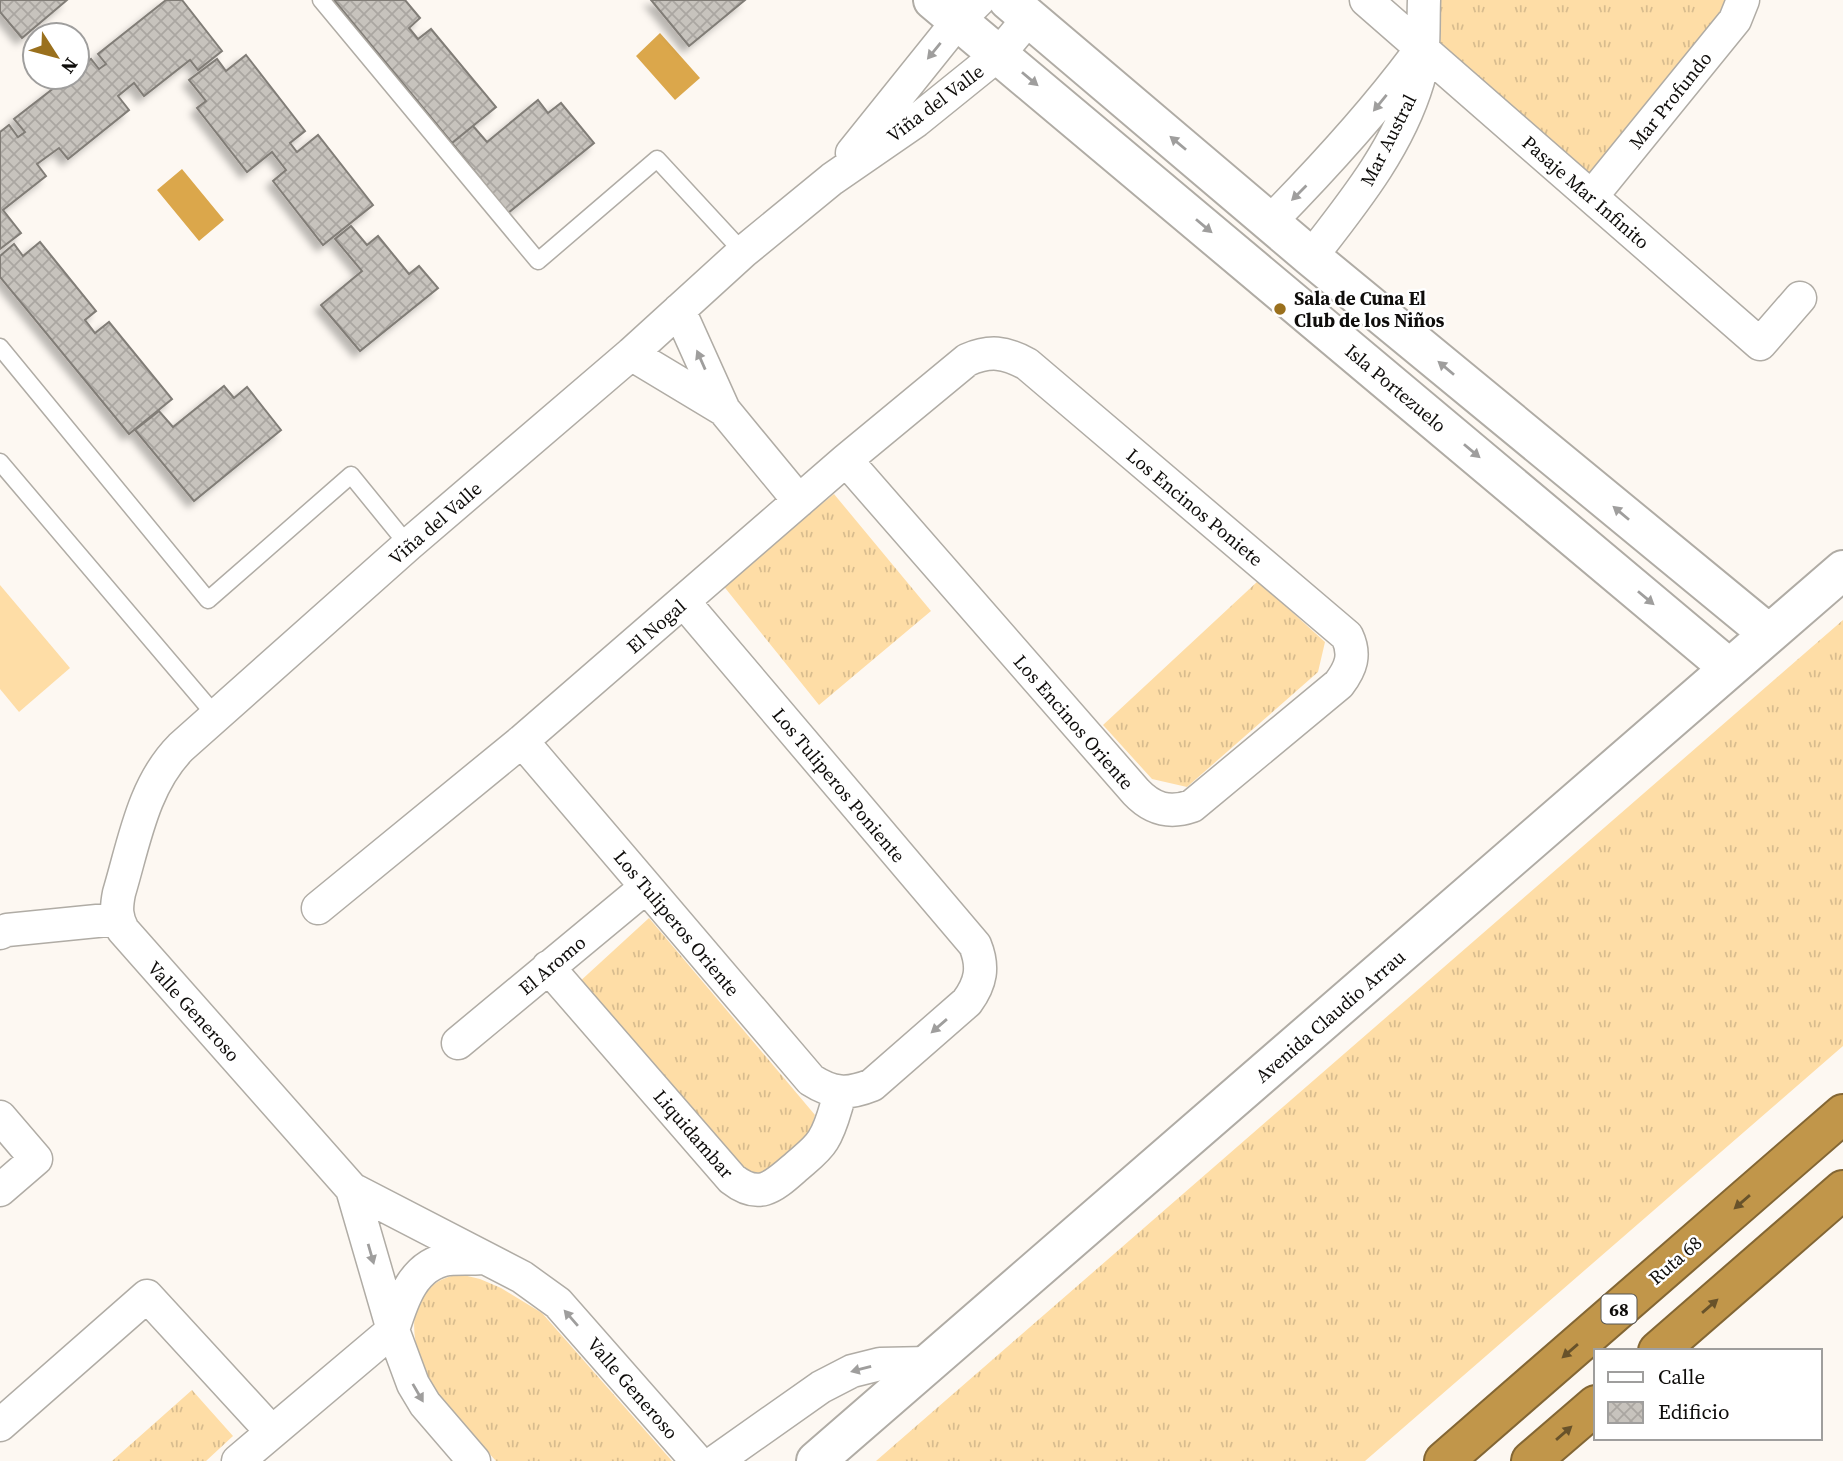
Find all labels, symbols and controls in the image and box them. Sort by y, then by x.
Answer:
north arrow [21,21,91,91]
one-way arrow [927,42,941,60]
street label: Mar Profundo [1623,46,1717,154]
text: N [55,53,84,79]
street label: Viña del Valle [881,58,989,148]
one-way arrow [1020,72,1038,87]
street label: Mar Austral [1354,89,1422,190]
one-way arrow [1373,94,1388,111]
street label: Pasaje Mar Infinito [1517,129,1655,255]
one-way arrow [1169,136,1187,151]
one-way arrow [1291,184,1308,200]
one-way arrow [1195,218,1212,233]
place label: Sala de Cuna El Club de los Niños [1294,285,1445,333]
marker: Sala de Cuna El Club de los Niños [1272,301,1288,317]
street label: Isla Portezuelo [1340,338,1452,438]
one-way arrow [695,350,706,371]
one-way arrow [1437,361,1455,376]
street label: Los Encinos Poniete [1121,442,1269,572]
one-way arrow [1463,443,1480,458]
street label: Viña del Valle [383,475,487,571]
one-way arrow [1613,506,1631,521]
one-way arrow [1636,590,1654,605]
street label: El Nogal [621,593,691,659]
street label: Los Encinos Oriente [1008,649,1140,795]
street label: Los Tuliperos Poniente [767,702,911,868]
street label: Los Tuliperos Oriente [608,844,746,1002]
street label: El Aromo [513,929,591,1001]
street label: Avenida Claudio Arrau [1249,944,1411,1088]
street label: Valle Generoso [142,955,246,1067]
one-way arrow [931,1018,948,1033]
street label: Liquidambar [648,1084,740,1184]
one-way arrow [1733,1194,1751,1210]
street label: Ruta 68 [1643,1230,1707,1290]
one-way arrow [367,1244,377,1265]
road number: 68 [1602,1294,1636,1324]
one-way arrow [1701,1299,1718,1314]
one-way arrow [563,1309,579,1327]
street label: Valle Generoso [581,1331,685,1445]
one-way arrow [1561,1343,1579,1359]
legend [1594,1349,1822,1440]
text: Calle [1658,1362,1705,1391]
one-way arrow [850,1364,872,1375]
one-way arrow [412,1383,424,1402]
text: Edificio [1658,1397,1730,1426]
one-way arrow [1555,1425,1573,1441]

